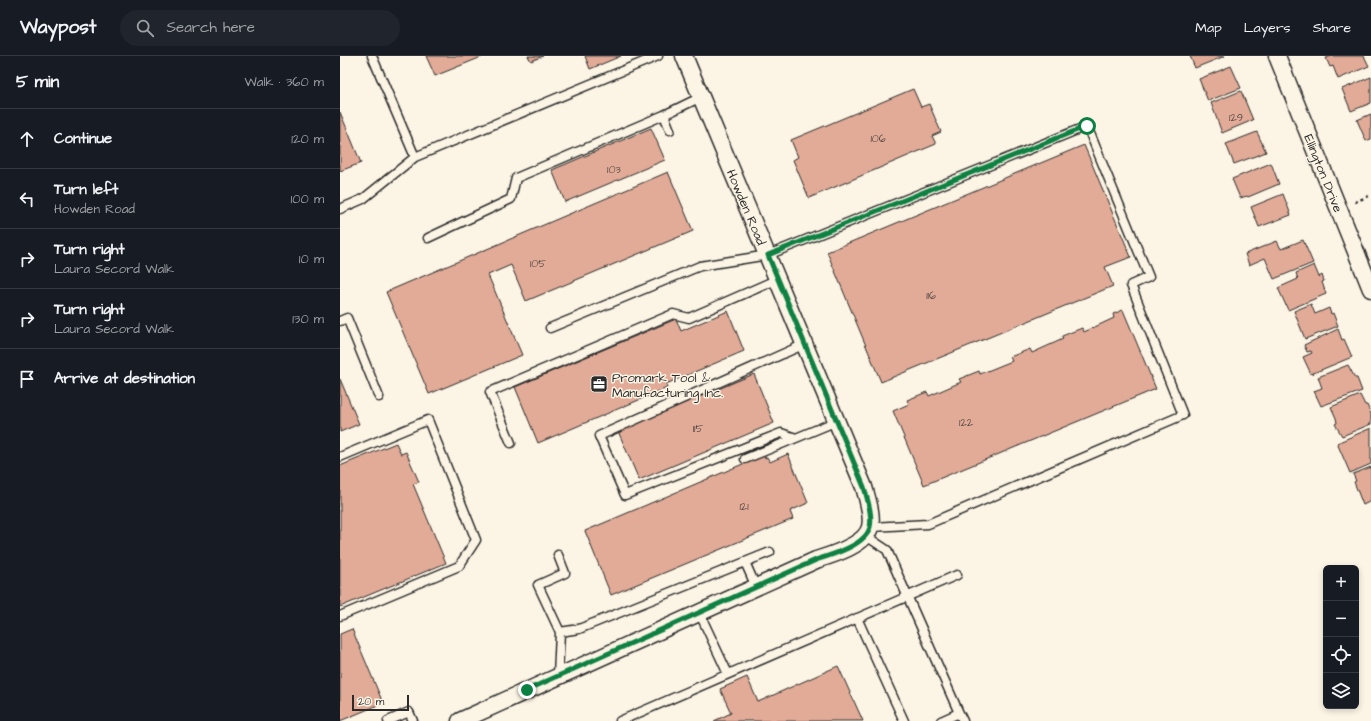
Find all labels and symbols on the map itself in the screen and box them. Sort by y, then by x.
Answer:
house number: 129 [1229,110,1243,125]
route start [1078,117,1096,135]
house number: 106 [870,131,886,146]
street label: Ellington Drive [1298,132,1347,215]
house number: 103 [607,162,621,177]
street label: Howden Road [722,167,770,248]
house number: 105 [530,256,546,271]
house number: 116 [926,288,936,303]
place label: Promark Tool & Manufacturing Inc. [612,369,723,403]
office icon: Promark Tool & Manufacturing Inc. [589,374,609,394]
house number: 122 [959,415,974,430]
house number: 115 [693,421,704,436]
house number: 121 [739,499,749,514]
route end [518,681,536,699]
scale bar [352,693,409,712]

